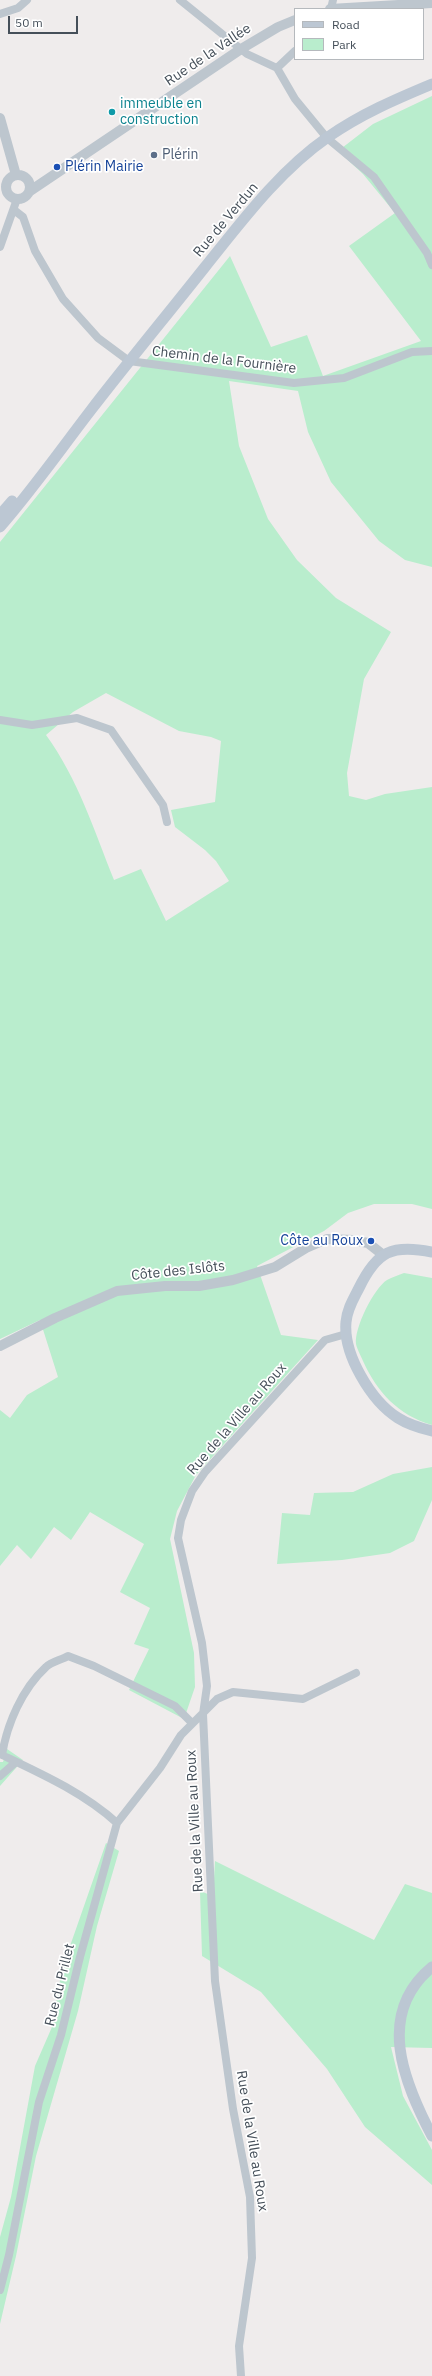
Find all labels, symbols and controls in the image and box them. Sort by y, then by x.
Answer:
scale bar [10,8,80,34]
legend [294,8,424,60]
text: 50 m [15,15,43,30]
text: Road [332,17,360,32]
street label: Rue de la Vallée [162,20,254,90]
text: Park [332,37,356,52]
place label: immeuble en construction [120,96,202,128]
marker: immeuble en construction [107,107,117,117]
place label: Plérin [162,147,199,163]
marker: Plérin [149,150,159,160]
place label: Plérin Mairie [65,159,144,175]
marker: Plérin Mairie [52,162,62,172]
street label: Rue de Verdun [190,179,262,261]
street label: Chemin de la Fournière [151,343,297,377]
place label: Côte au Roux [280,1233,363,1249]
marker: Côte au Roux [366,1236,376,1246]
street label: Côte des Islôts [130,1258,226,1284]
street label: Rue de la Ville au Roux [184,1360,290,1478]
street label: Rue de la Ville au Roux [183,1749,207,1893]
street label: Rue du Prillet [42,1942,78,2028]
street label: Rue de la Ville au Roux [233,2069,271,2213]

